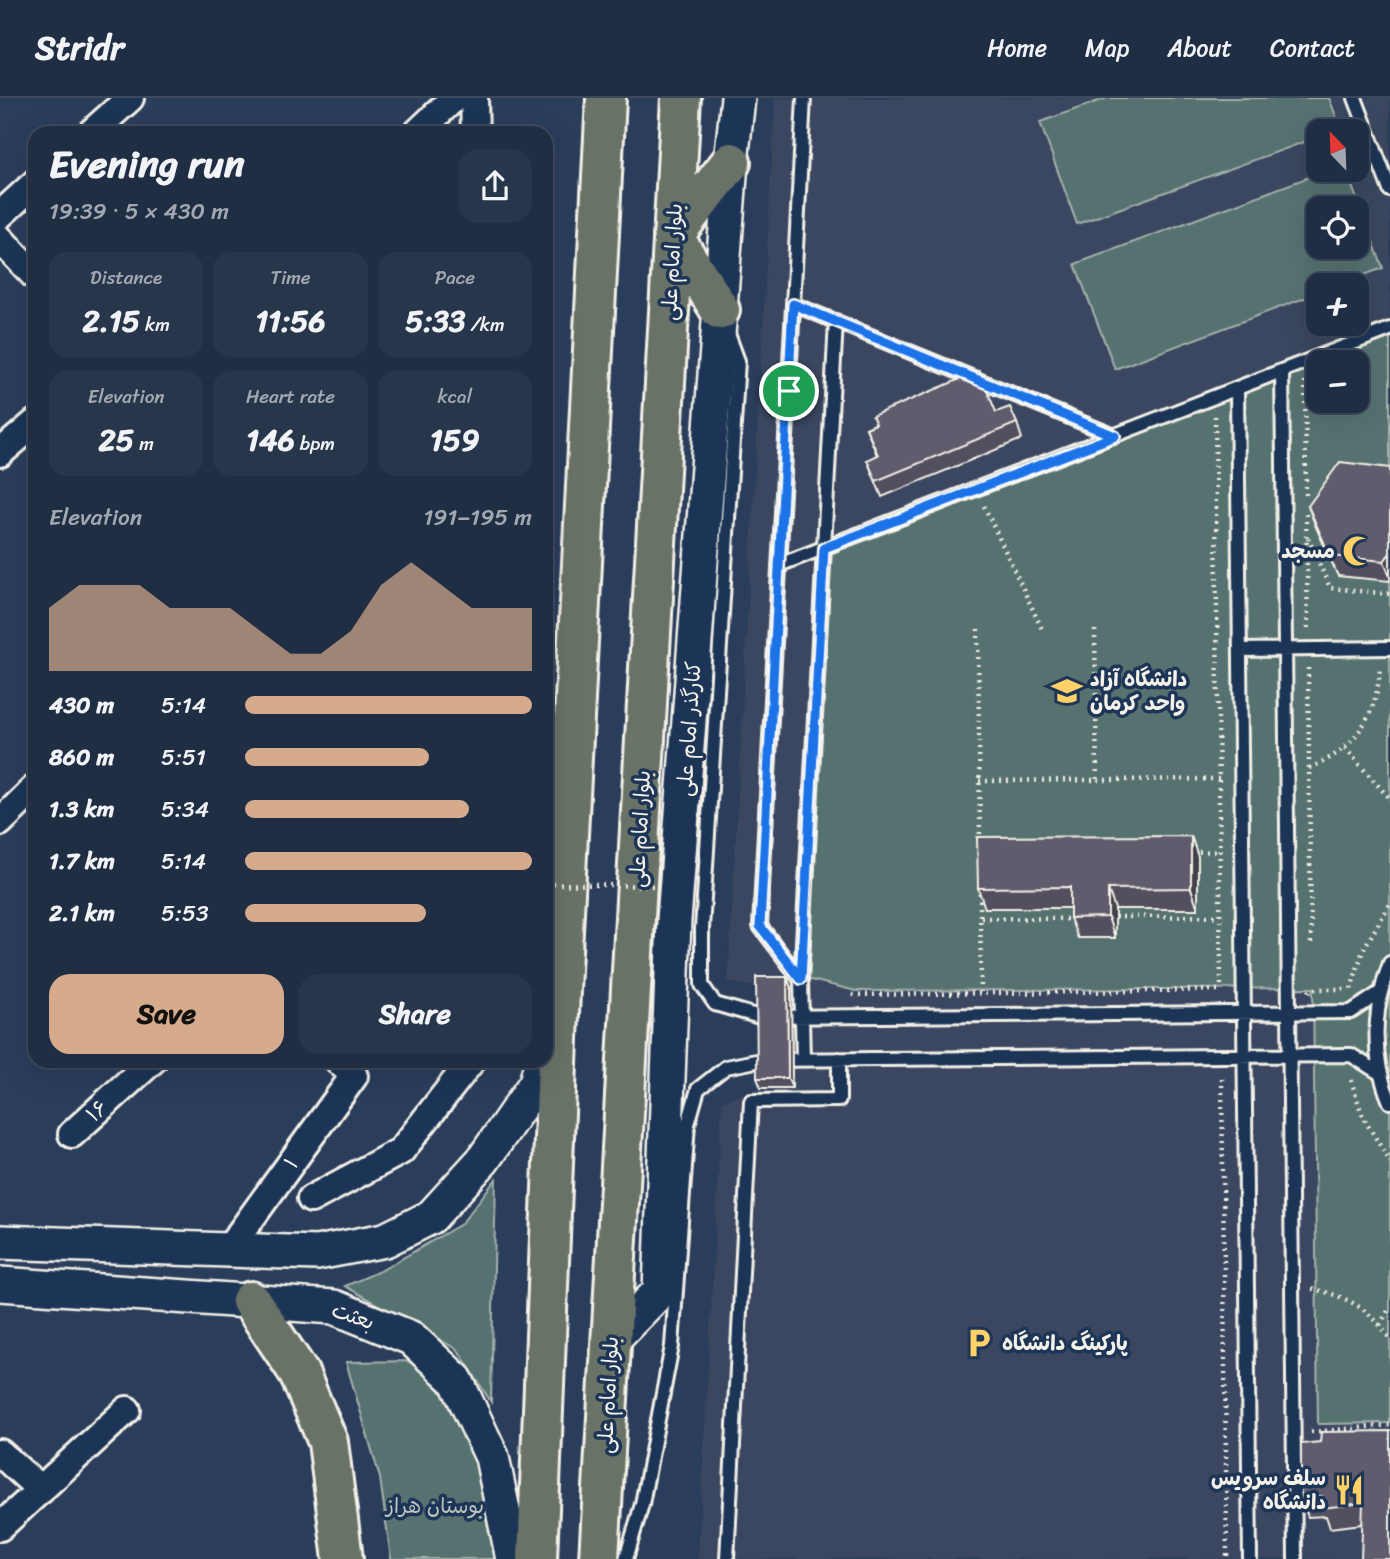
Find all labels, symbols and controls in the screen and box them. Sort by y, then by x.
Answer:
text: Stridr [35,19,124,77]
text: Home [987,27,1047,69]
text: Map [1085,27,1129,69]
text: About [1167,27,1232,69]
text: Contact [1270,27,1355,69]
north arrow [1306,119,1368,182]
map controls [1306,119,1369,413]
text: Evening run [49,131,245,198]
button: share [458,149,532,223]
text: 19:39 · 5 × 430 m [49,191,229,232]
button: locate [1306,196,1369,259]
street label: بلوار امام علی [650,202,694,322]
text: Distance [90,261,162,294]
text: Time [270,261,311,294]
text: Pace [435,261,475,294]
button: + [1306,273,1369,336]
text: 2.15 [83,294,140,348]
text: 11:56 [255,294,326,348]
text: 5:33 [405,294,465,348]
text: km [140,308,170,341]
text: /km [465,308,505,341]
button: − [1306,350,1369,413]
pin [759,361,819,421]
icon: arrive [770,372,808,410]
text: Elevation [88,380,165,413]
text: Heart rate [246,380,335,413]
text: kcal [438,380,472,413]
text: 25 [99,413,134,467]
text: 146 [246,413,295,467]
text: 159 [430,413,480,467]
text: m [134,427,154,460]
text: bpm [295,427,335,460]
text: Elevation [49,497,142,538]
text: 191–195 m [423,497,532,538]
place label: مسجد [1281,532,1335,570]
mosque icon: مسجد [1341,534,1375,568]
street label: کنارگذر امام علی [665,660,713,798]
place label: دانشگاه آزاد واحد کرمان [1090,660,1187,722]
school or university icon: دانشگاه آزاد واحد کرمان [1050,674,1084,708]
text: 430 m [49,685,114,726]
text: 5:14 [161,685,206,726]
text: 860 m [49,737,114,778]
text: 5:51 [161,737,206,778]
street label: بلوار امام علی [618,769,662,889]
text: 1.3 km [49,789,114,830]
text: 5:34 [161,789,209,830]
text: 1.7 km [49,841,115,882]
text: 5:14 [161,841,206,882]
text: 2.1 km [49,893,115,934]
text: 5:53 [161,893,209,934]
button: Save [49,974,284,1054]
button: Share [298,974,532,1054]
street label: ۱۶ [77,1090,117,1132]
street label: ۱ [273,1149,309,1177]
street label: بعثت [326,1291,380,1341]
place label: پارکینگ دانشگاه [1002,1324,1128,1362]
parking icon: پارکینگ دانشگاه [962,1326,996,1360]
street label: بلوار امام علی [586,1335,630,1455]
place label: سلف سرویس دانشگاه [1211,1459,1326,1521]
restaurant icon: سلف سرویس دانشگاه [1332,1473,1366,1507]
park label: بوستان هراز [384,1487,484,1525]

